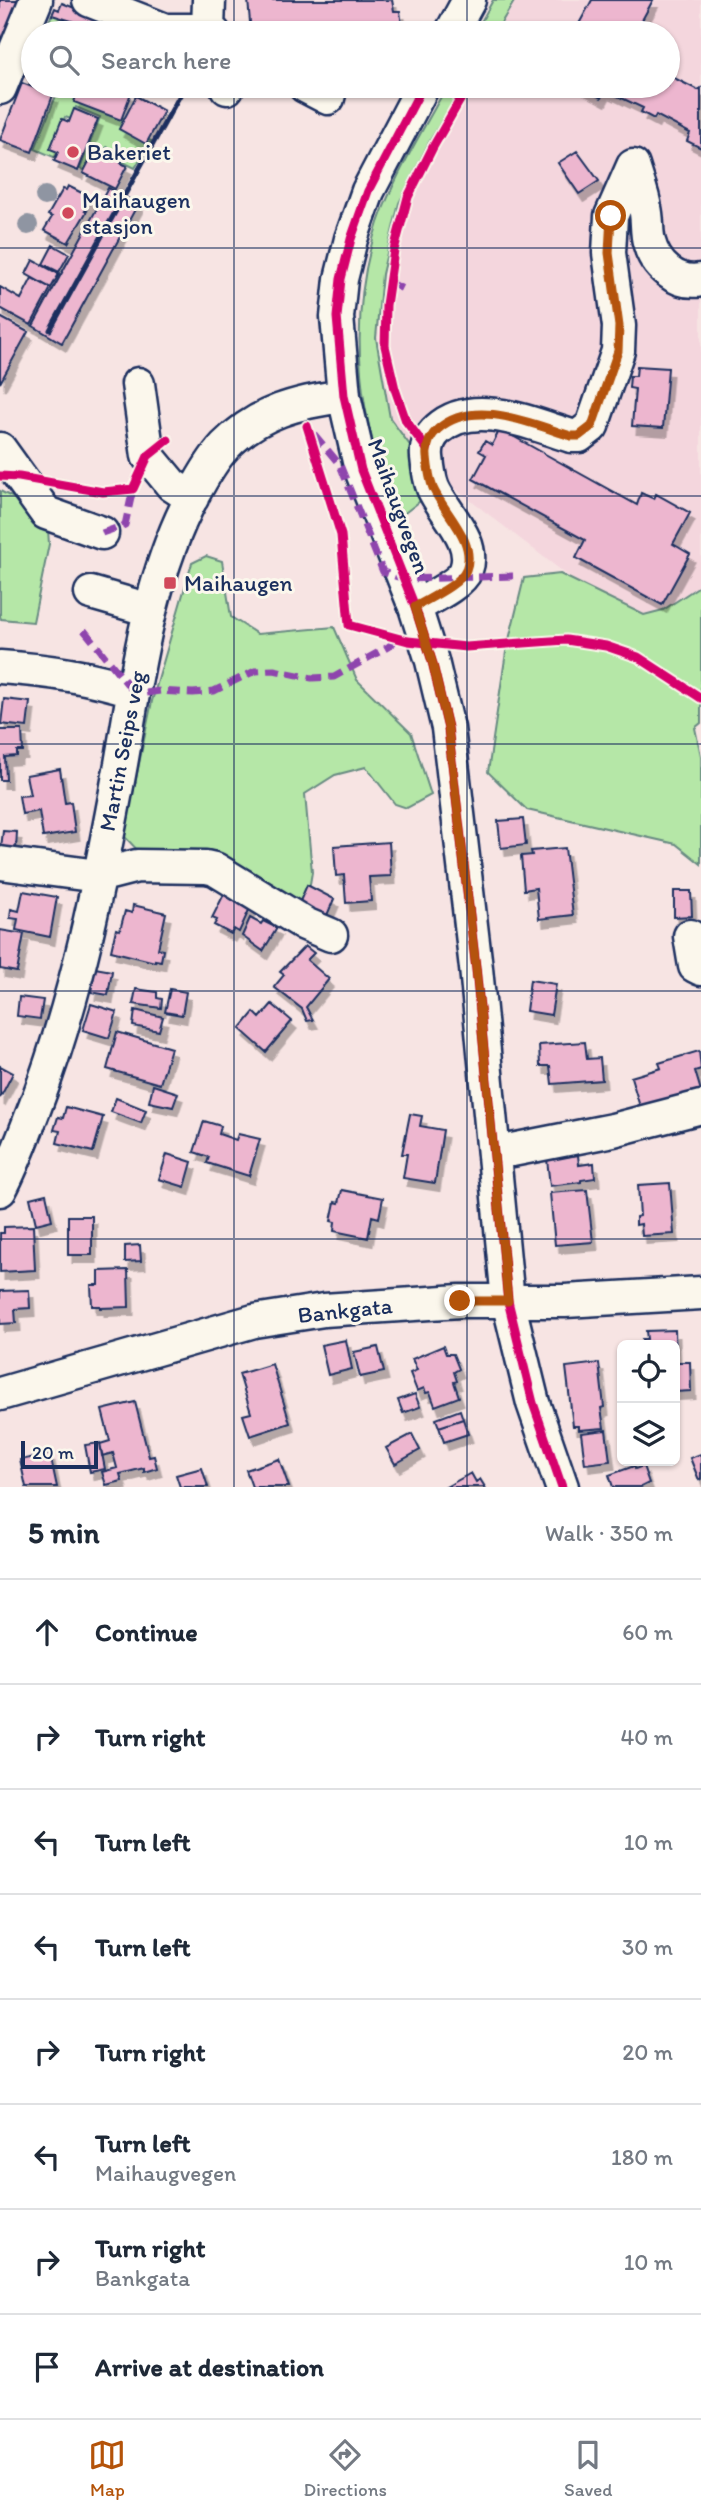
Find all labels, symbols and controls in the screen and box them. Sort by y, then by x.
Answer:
search box [21,21,680,98]
icon: search [45,41,83,79]
text: Search here [101,44,231,76]
place label: Bakeriet [87,138,171,166]
marker: Bakeriet [65,144,81,160]
place label: Maihaugen stasjon [82,186,191,240]
route start [595,200,626,231]
marker: Maihaugen stasjon [60,205,76,221]
street label: Maihaugvegen [362,435,436,577]
place label: Maihaugen [184,569,293,597]
marker: Maihaugen [162,575,178,591]
street label: Martin Seips veg [93,668,151,834]
route end [444,1285,475,1316]
street label: Bankgata [296,1291,394,1329]
map controls [617,1340,680,1466]
button: locate [617,1340,680,1403]
button: layers [617,1403,680,1466]
scale bar [21,1438,98,1470]
text: 20 m [32,1441,74,1464]
text: 5 min [28,1514,99,1551]
text: Walk · 350 m [545,1519,673,1547]
icon: ahead [28,1613,66,1651]
text: Continue [95,1616,198,1648]
text: 60 m [622,1618,673,1646]
icon: right [28,1718,66,1756]
text: Turn right [95,1721,206,1753]
text: 40 m [620,1723,673,1751]
icon: left [28,1823,66,1861]
text: Turn left [95,1826,191,1858]
text: 10 m [624,1828,673,1856]
icon: left [28,1928,66,1966]
text: Turn left [95,1931,191,1963]
text: 30 m [622,1933,673,1961]
icon: right [28,2033,66,2071]
text: Turn right [95,2036,206,2068]
text: 20 m [622,2038,673,2066]
text: Turn left [95,2127,191,2159]
icon: left [28,2138,66,2176]
text: 180 m [611,2143,673,2171]
text: Maihaugvegen [95,2159,236,2187]
text: Turn right [95,2232,206,2264]
icon: right [28,2243,66,2281]
text: 10 m [624,2248,673,2276]
text: Bankgata [95,2264,190,2292]
icon: arrive [28,2348,66,2386]
text: Arrive at destination [95,2351,324,2383]
tab: Map [88,2436,126,2501]
tab: Directions [303,2436,387,2501]
tab: Saved [564,2436,612,2501]

